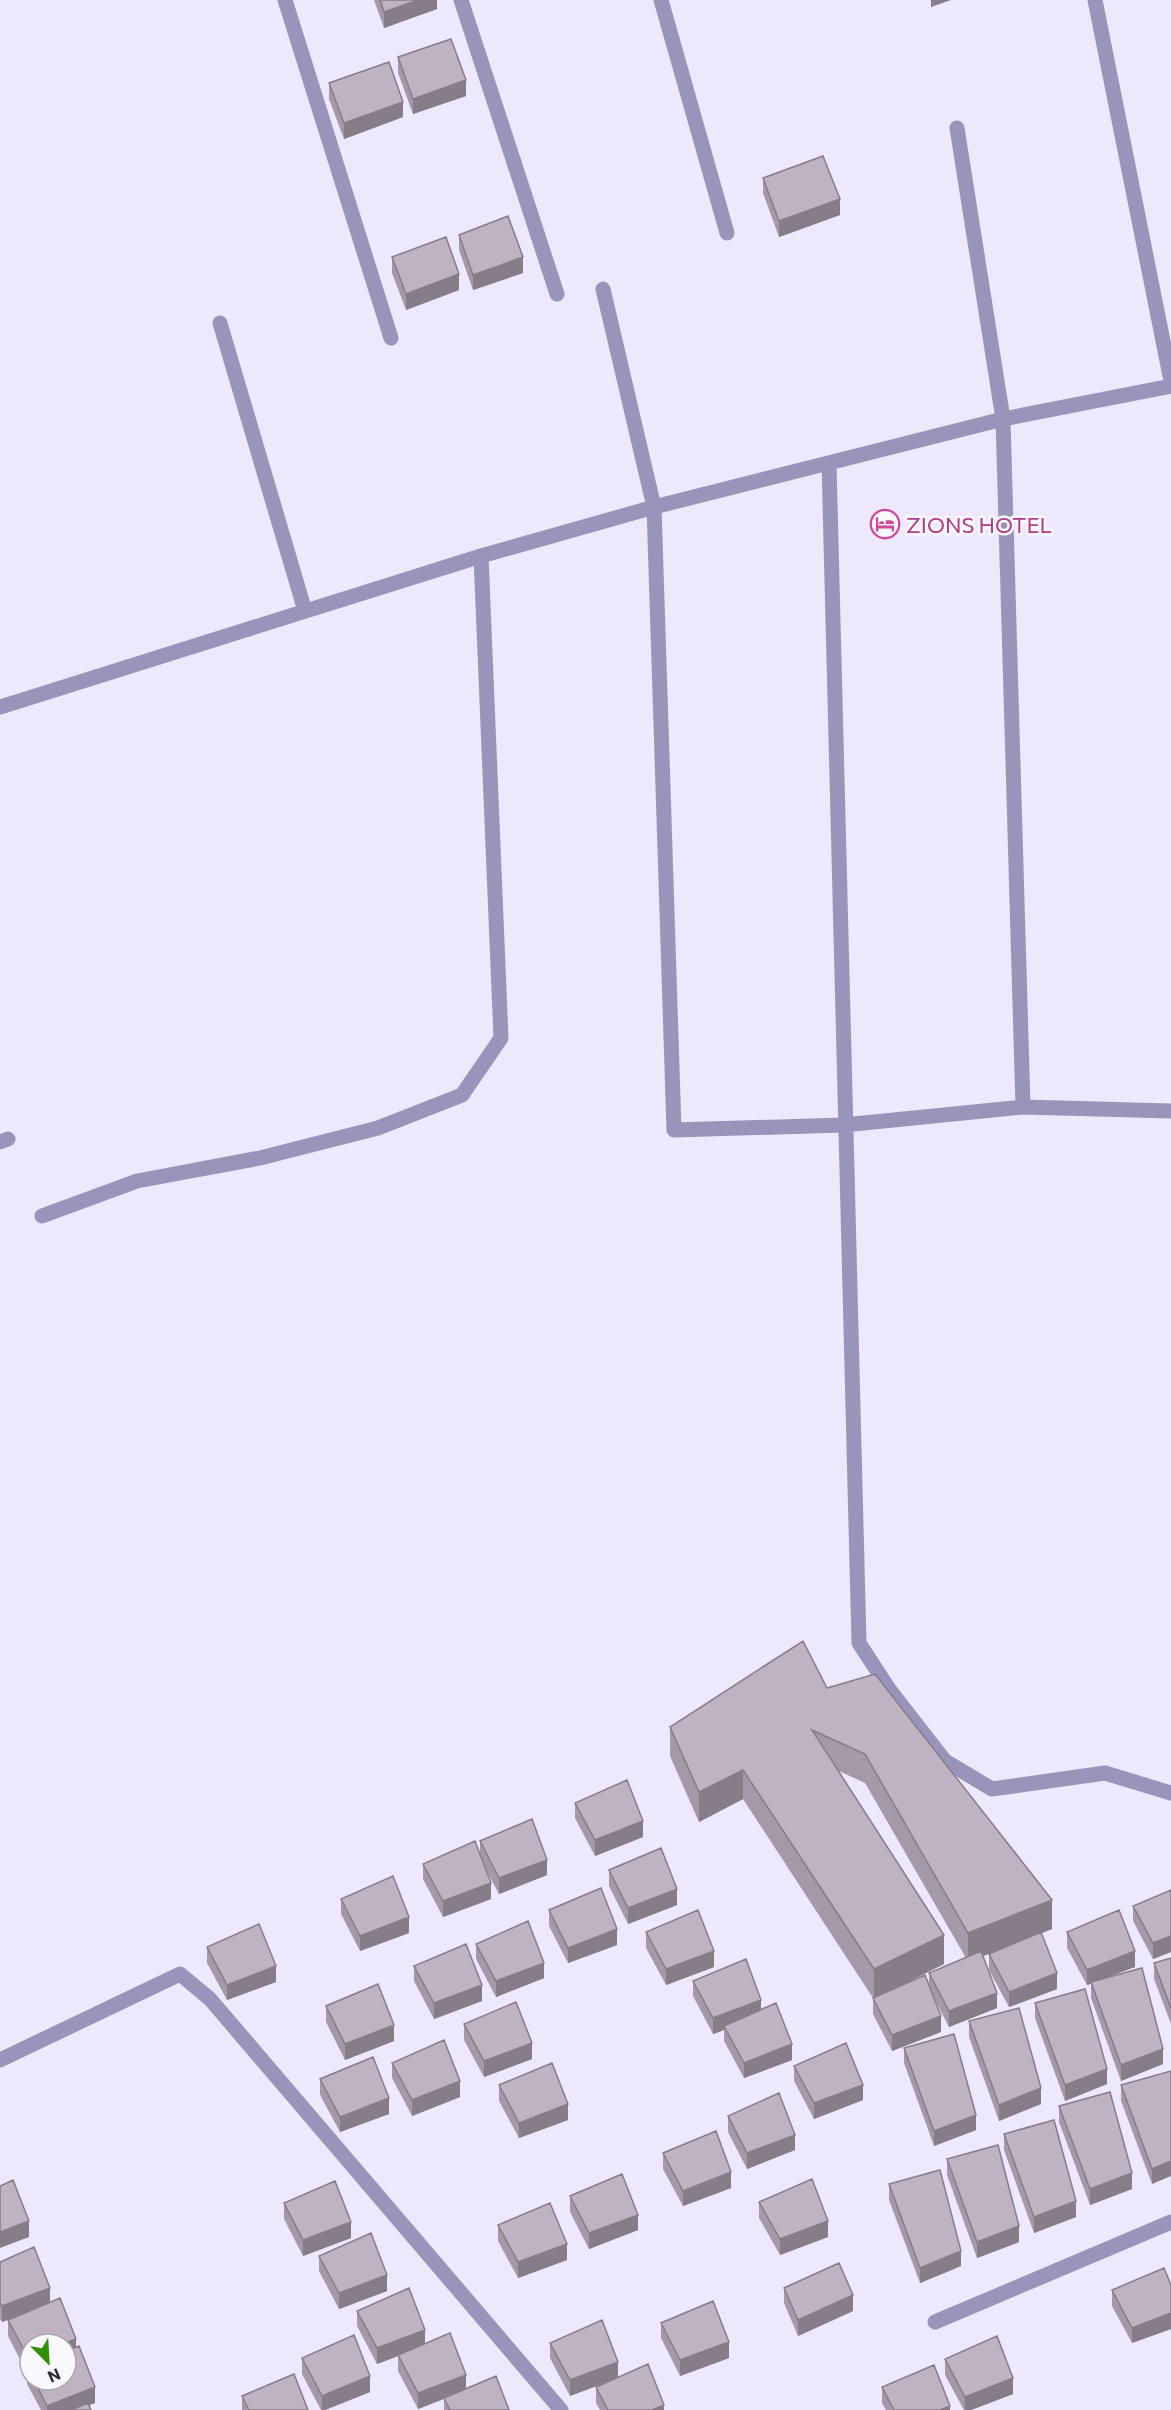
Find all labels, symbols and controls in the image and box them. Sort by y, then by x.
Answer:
hotel icon: ZIONS HOTEL [869,508,901,540]
place label: ZIONS HOTEL [906,511,1052,538]
north arrow [18,2332,78,2392]
text: N [45,2365,64,2387]

